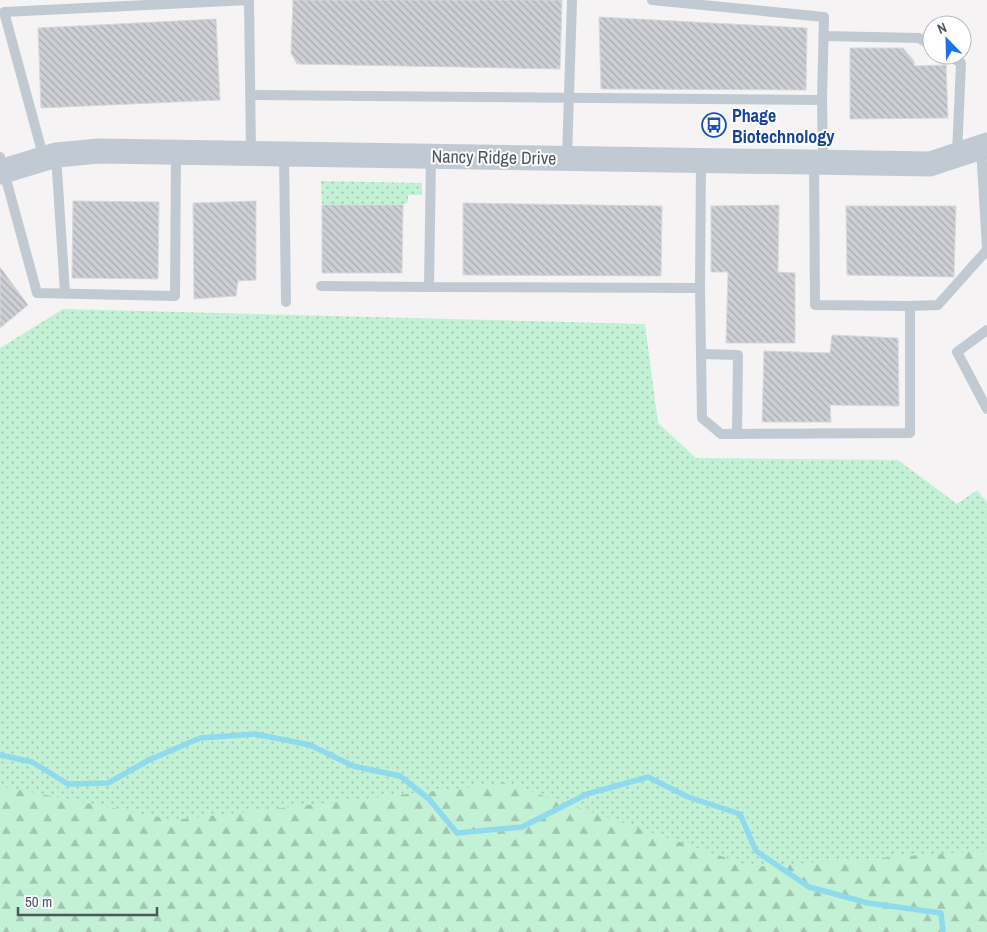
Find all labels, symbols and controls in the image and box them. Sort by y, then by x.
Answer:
north arrow [922,15,972,65]
text: N [935,18,949,38]
place label: Phage Biotechnology [732,103,835,149]
bus stop icon: Phage Biotechnology [701,112,727,138]
street label: Nancy Ridge Drive [431,143,557,171]
scale bar [18,884,156,916]
text: 50 m [25,891,52,912]

